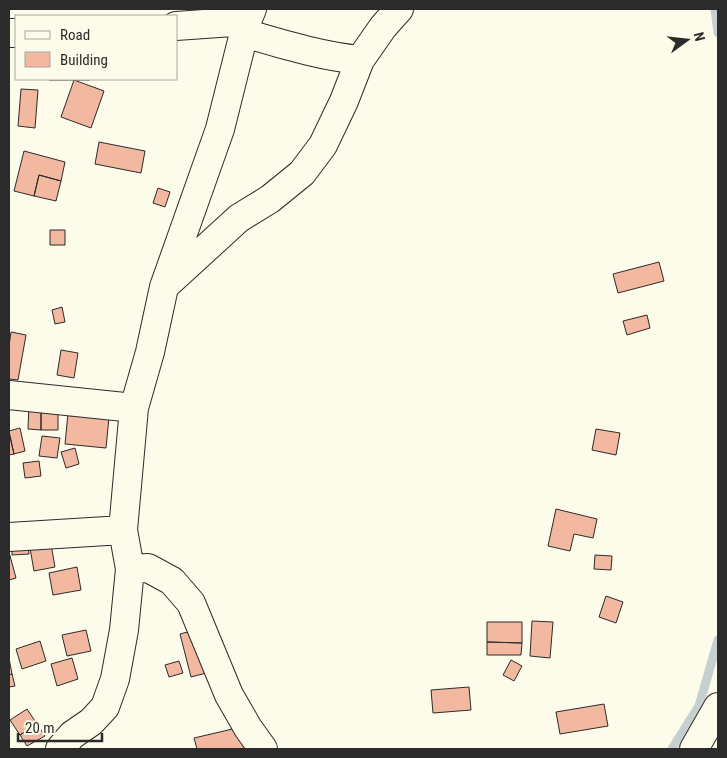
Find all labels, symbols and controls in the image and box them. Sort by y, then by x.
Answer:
legend [15,15,178,80]
north arrow [662,15,712,65]
text: Road [60,26,90,44]
text: N [691,30,708,43]
text: Building [60,51,108,69]
scale bar [18,710,101,742]
text: 20 m [25,719,55,737]

